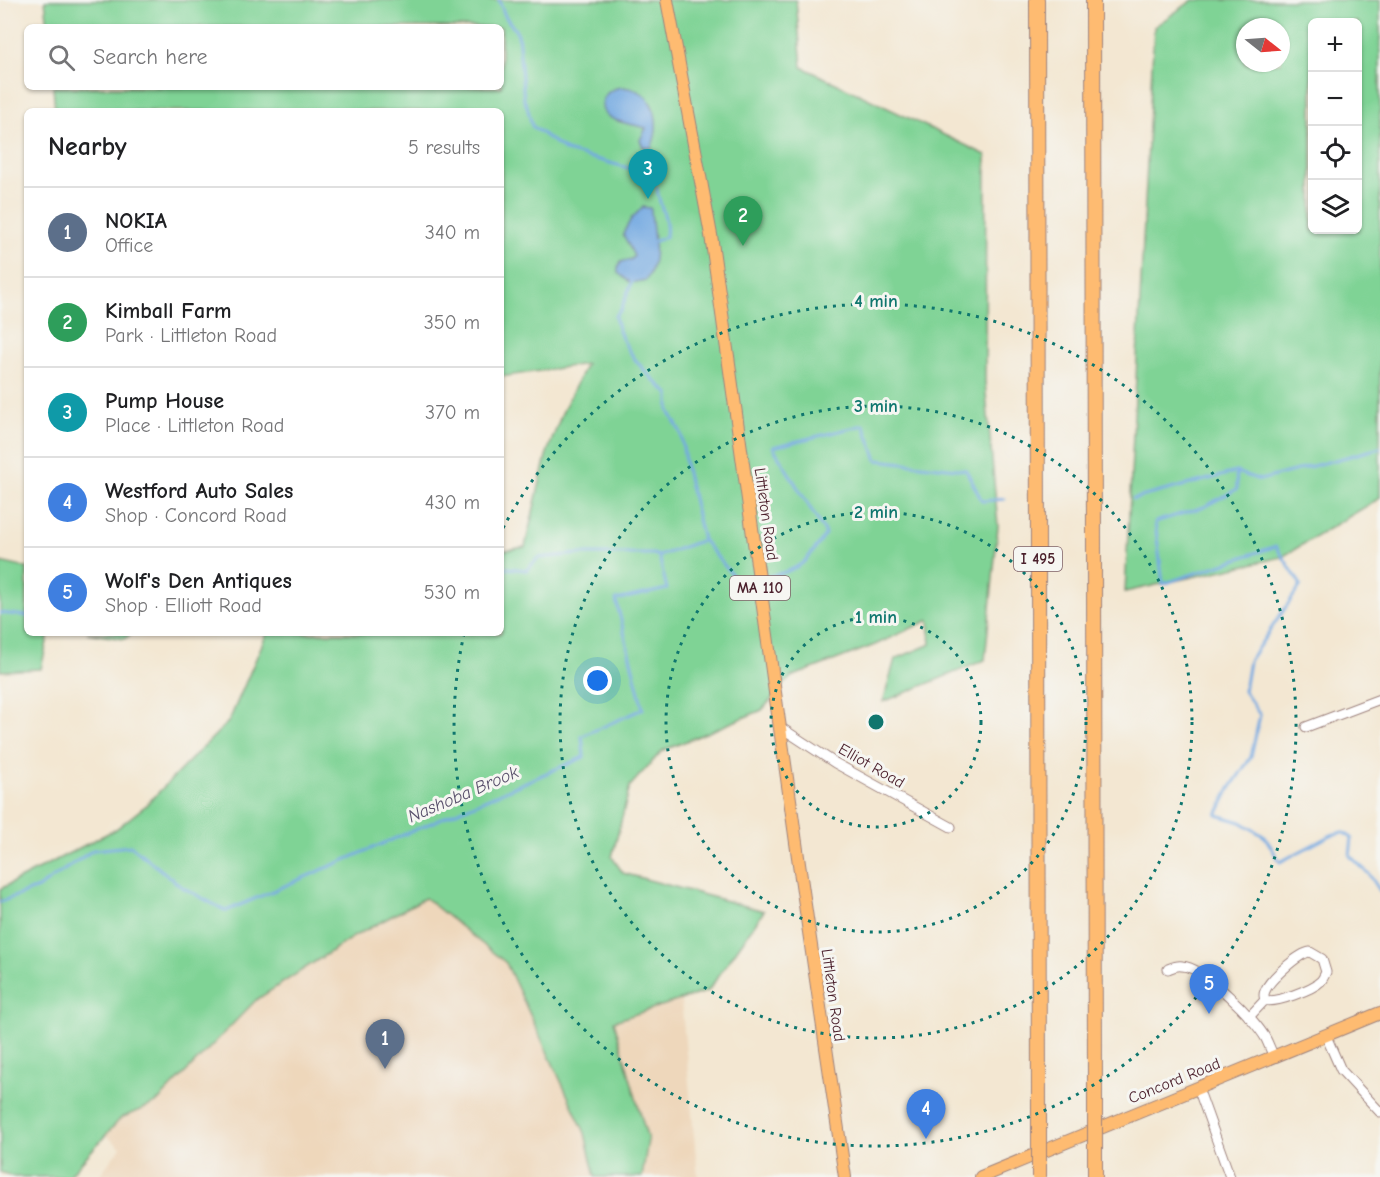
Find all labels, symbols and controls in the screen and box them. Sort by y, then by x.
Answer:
north arrow [1236,18,1290,72]
map controls [1308,18,1362,234]
button: + [1308,18,1362,72]
search box [24,24,504,90]
icon: search [45,41,78,74]
text: Search here [93,44,208,70]
button: − [1308,72,1362,126]
button: locate [1308,126,1362,180]
text: Nearby [48,132,127,162]
text: 5 results [408,136,480,159]
pin: 3 [628,150,668,199]
button: layers [1308,180,1362,234]
pin: 2 [724,196,762,246]
text: NOKIA [105,208,167,234]
text: 1 [64,221,71,244]
text: 340 m [425,221,480,244]
text: Office [105,234,153,257]
text: 4 min [854,291,898,312]
text: Kimball Farm [105,298,232,324]
text: 2 [63,311,72,334]
text: 350 m [424,311,480,334]
text: Park · Littleton Road [105,324,277,347]
text: Pump House [105,388,224,414]
text: 3 min [854,396,898,417]
text: 3 [63,401,72,424]
text: 370 m [425,401,480,424]
text: Place · Littleton Road [105,414,284,437]
street label: Littleton Road [751,467,781,562]
text: Westford Auto Sales [105,478,293,504]
text: 4 [63,491,72,514]
text: 430 m [425,491,480,514]
text: 2 min [854,502,898,523]
text: Shop · Concord Road [105,504,287,527]
road number: I 495 [1014,547,1062,571]
text: Wolf's Den Antiques [105,568,292,594]
road number: MA 110 [730,576,790,600]
text: 5 [62,581,73,604]
text: 530 m [424,581,480,604]
text: Shop · Elliott Road [105,594,262,617]
text: 1 min [855,607,897,628]
your location [583,666,612,695]
centre of rings [866,712,886,732]
street label: Elliot Road [835,740,908,792]
water label: Nashoba Brook [405,762,522,827]
street label: Littleton Road [818,948,848,1043]
pin: 5 [1190,964,1228,1014]
pin: 1 [366,1020,404,1069]
street label: Concord Road [1126,1054,1223,1108]
pin: 4 [906,1090,946,1139]

